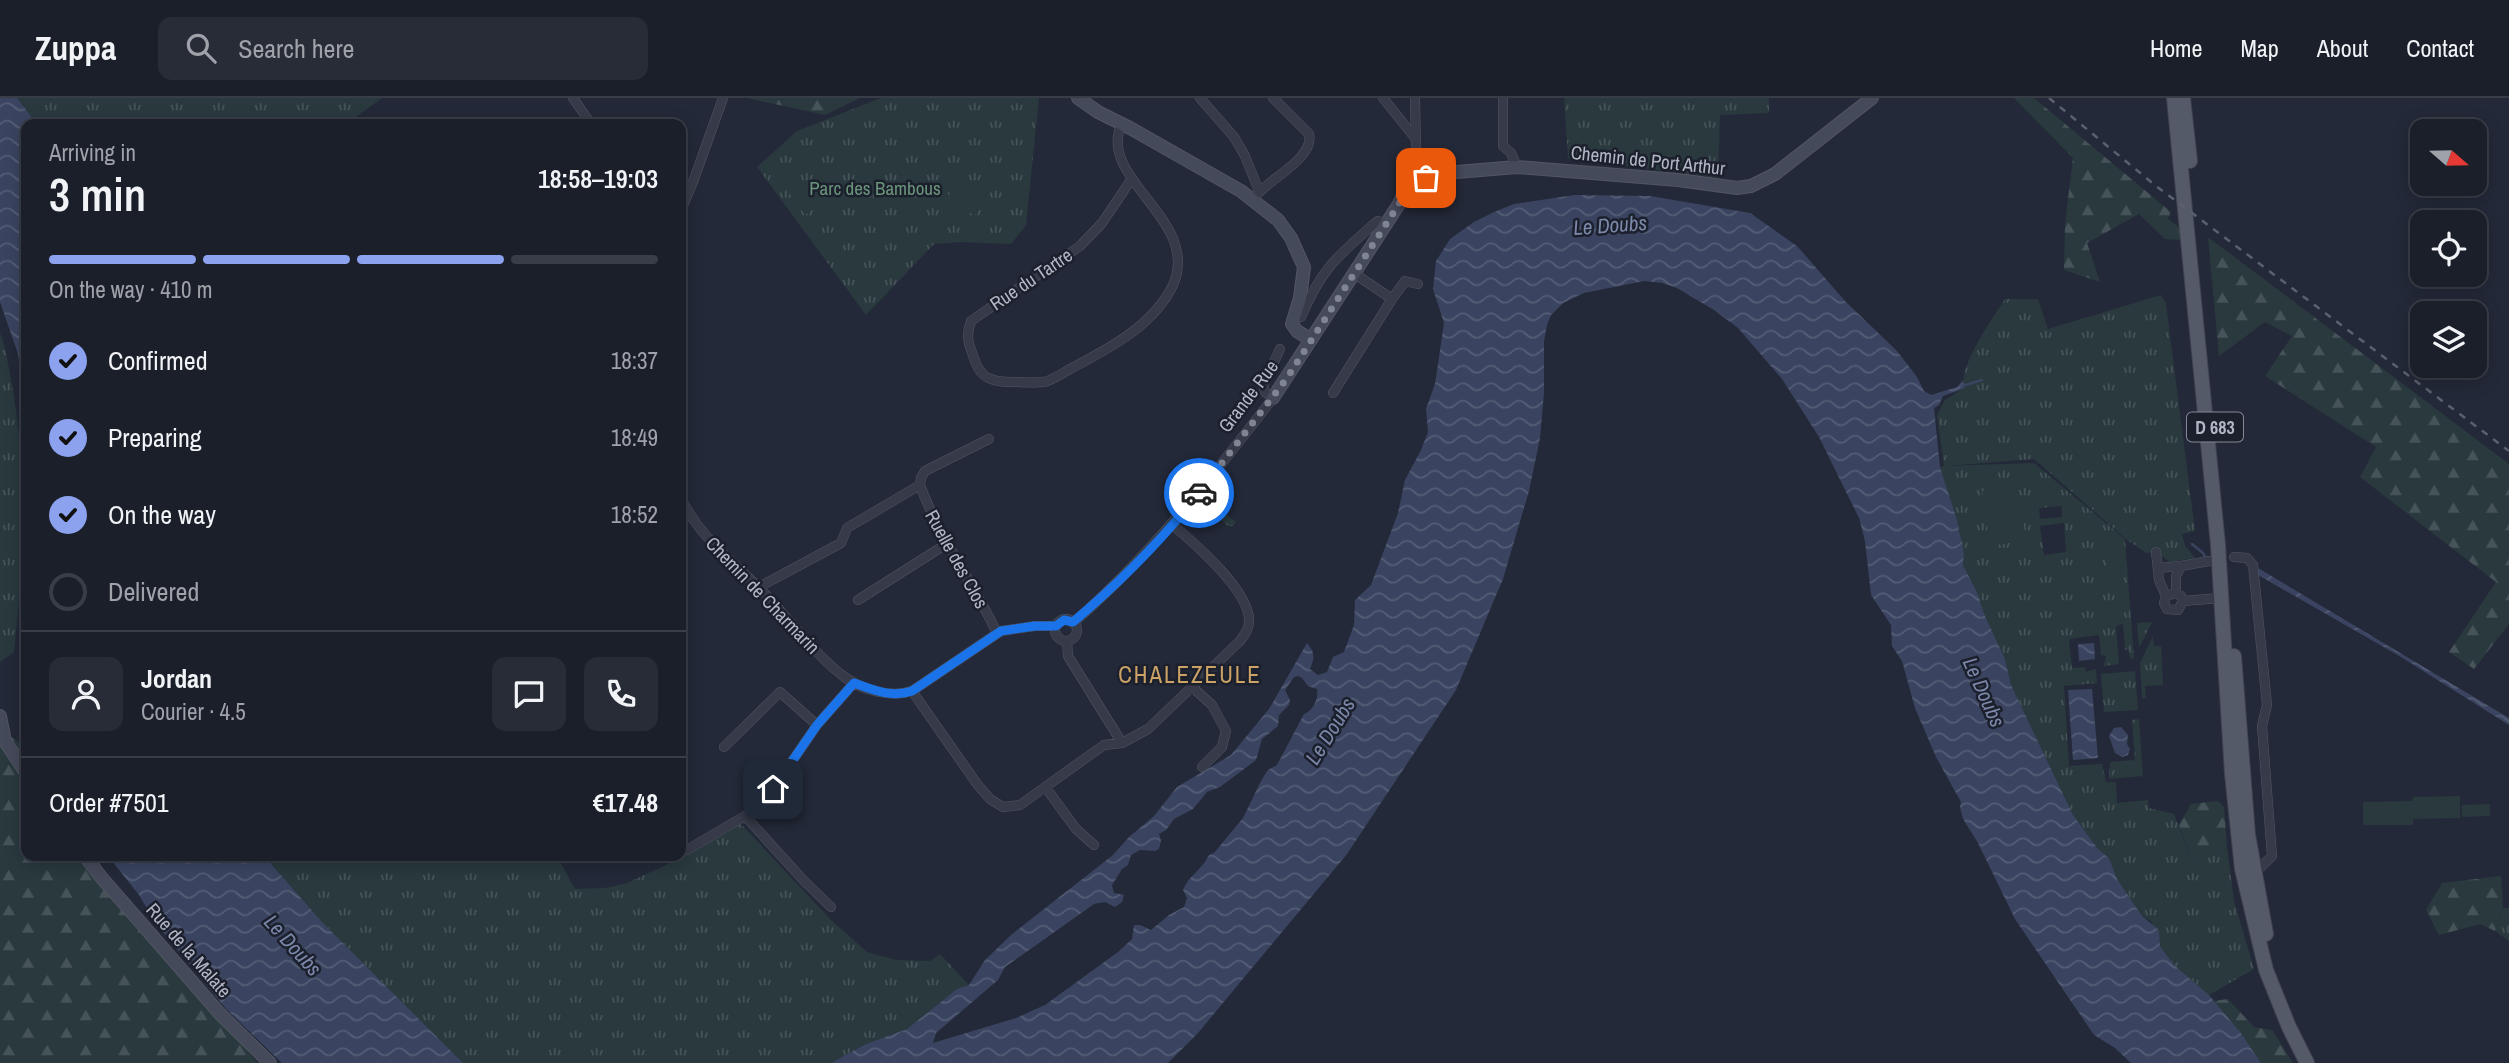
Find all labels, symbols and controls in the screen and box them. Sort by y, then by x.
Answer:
search box [158,17,648,80]
text: Zuppa [35,26,116,70]
icon: search [182,29,220,67]
text: Search here [238,31,354,66]
text: Home [2150,32,2202,64]
text: Map [2240,32,2279,64]
text: About [2317,32,2368,64]
text: Contact [2406,32,2474,64]
north arrow [2410,119,2487,196]
map controls [2410,119,2487,378]
text: Arriving in [49,137,136,168]
street label: Chemin de Port Arthur [1570,139,1727,181]
pin [1396,148,1456,208]
icon: bag [1407,159,1445,197]
text: 18:58–19:03 [538,161,658,196]
text: 3 min [49,163,146,225]
park label: Parc des Bambous [809,175,941,201]
water label: Le Doubs [1572,208,1648,242]
button: locate [2410,210,2487,287]
street label: Rue du Tartre [985,242,1077,316]
text: On the way · 410 m [49,274,213,305]
button: layers [2410,301,2487,378]
icon: check [49,342,87,380]
text: Confirmed [108,343,208,378]
text: 18:37 [611,345,658,376]
street label: Grande Rue [1212,354,1284,438]
road number: D 683 [2187,412,2243,442]
icon: check [49,419,87,457]
text: Preparing [108,420,202,455]
text: 18:49 [611,422,658,453]
courier [1164,458,1234,528]
icon: car [1180,474,1218,512]
icon: check [49,496,87,534]
text: On the way [108,497,216,532]
text: 18:52 [611,499,658,530]
street label: Ruelle des Clos [919,505,995,613]
street label: Chemin de Charmarin [700,531,826,659]
text: Delivered [108,574,199,609]
water label: Le Doubs [1956,652,2012,732]
button: person [49,657,123,731]
button: chat [492,657,566,731]
button: phone [584,657,658,731]
district label: CHALEZEULE [1118,659,1262,690]
text: Jordan [141,661,212,696]
water label: Le Doubs [1298,692,1362,770]
text: Courier · 4.5 [141,696,246,727]
pin [743,759,803,819]
icon: home [754,770,792,808]
text: Order #7501 [49,785,169,820]
text: €17.48 [593,785,658,820]
street label: Rue de la Malate [141,897,237,1003]
water label: Le Doubs [258,908,329,982]

